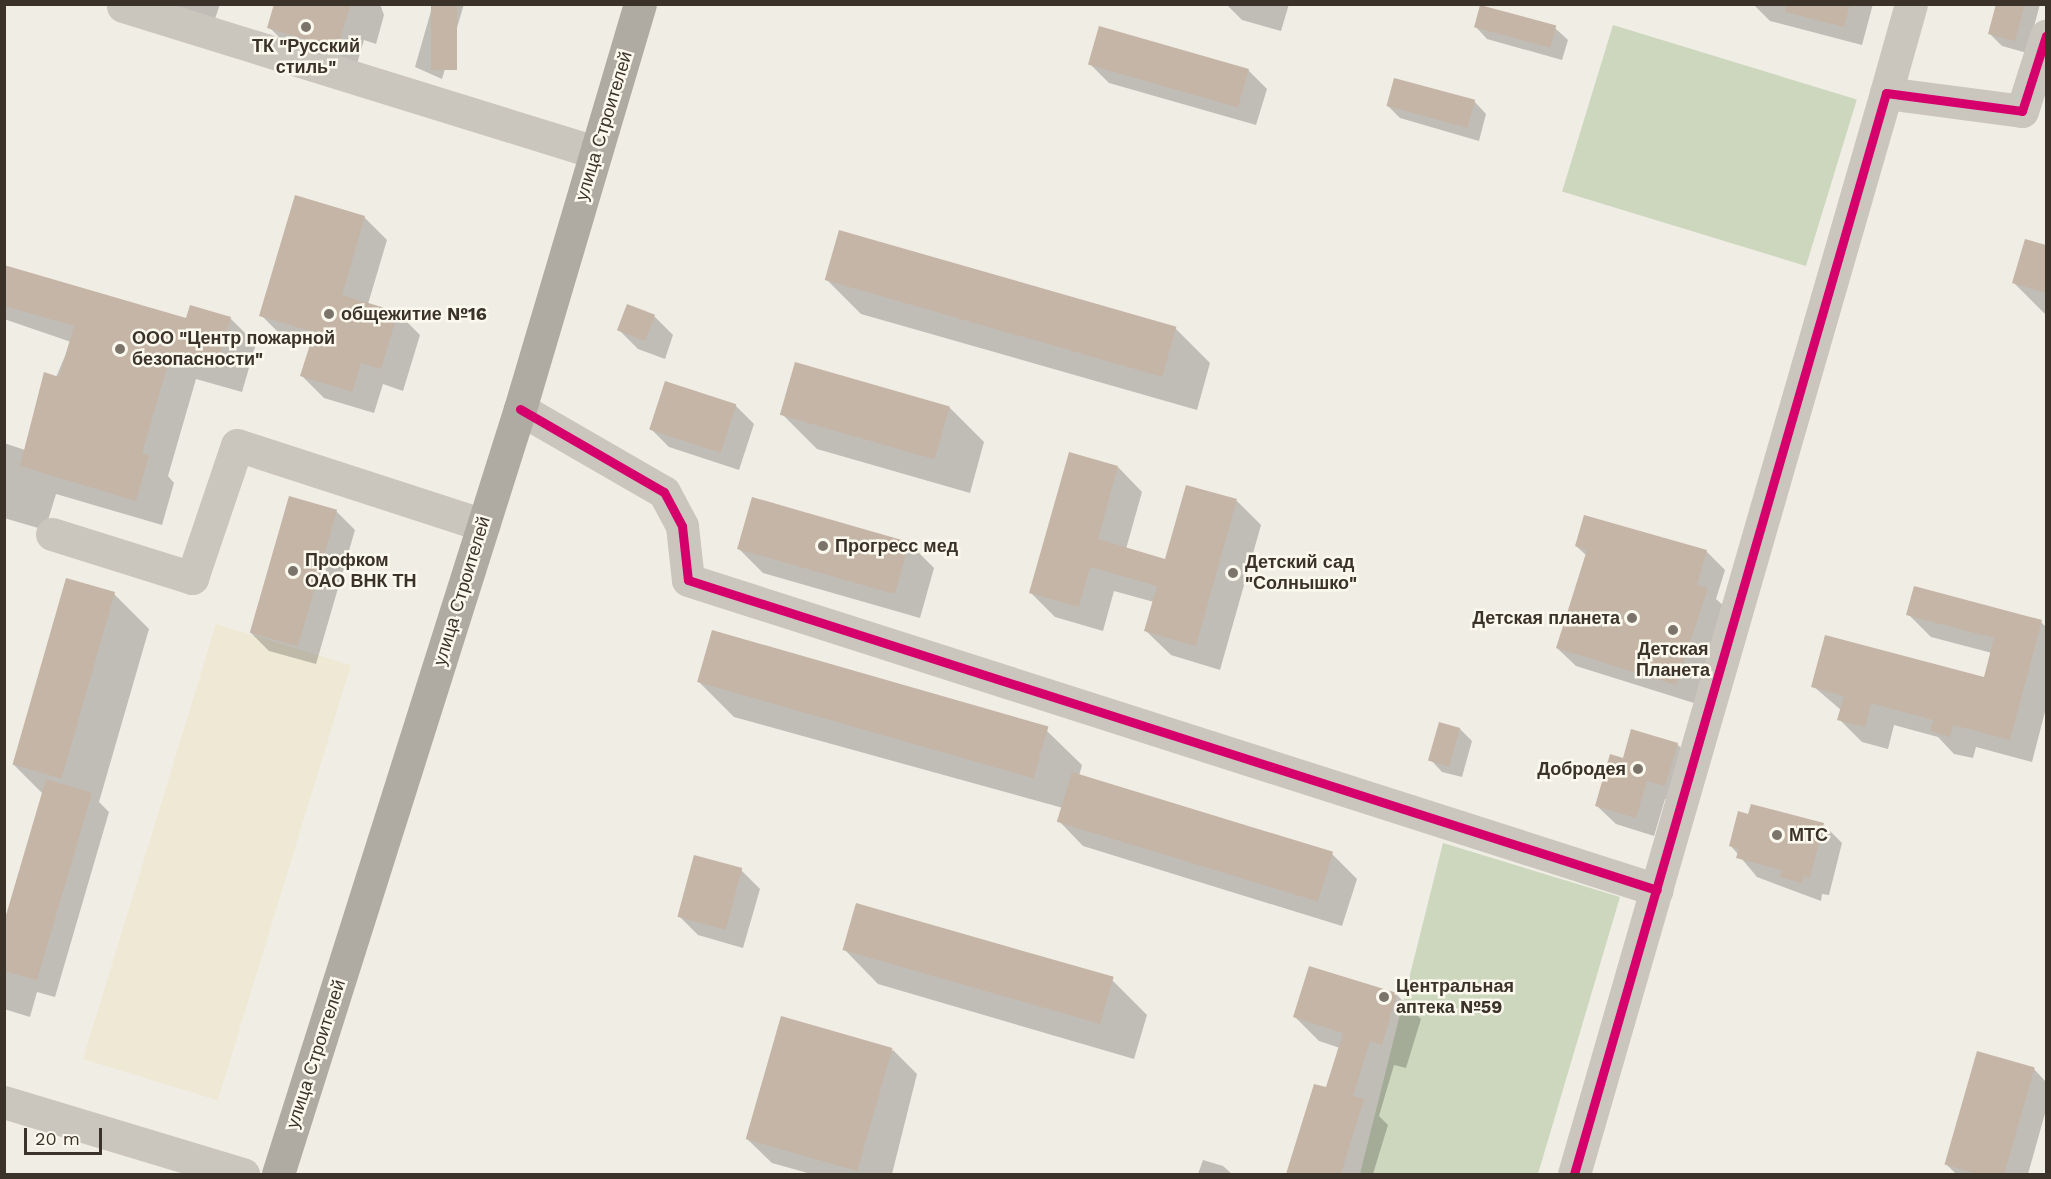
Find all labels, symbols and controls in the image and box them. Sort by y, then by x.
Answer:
marker: ТК "Русский стиль" [299,20,313,34]
place label: ТК "Русский стиль" [252,36,360,78]
street label: улица Строителей [571,49,637,203]
place label: общежитие №16 [341,303,487,325]
marker: общежитие №16 [322,307,336,321]
place label: ООО "Центр пожарной безопасности" [132,328,335,370]
marker: ООО "Центр пожарной безопасности" [113,342,127,356]
street label: улица Строителей [429,514,495,668]
place label: Прогресс мед [835,535,958,557]
marker: Прогресс мед [816,539,830,553]
place label: Профком ОАО ВНК ТН [305,550,417,592]
place label: Детский сад "Солнышко" [1245,552,1357,594]
marker: Профком ОАО ВНК ТН [286,564,300,578]
marker: Детский сад "Солнышко" [1226,566,1240,580]
place label: Детская планета [1472,607,1620,629]
marker: Детская планета [1625,611,1639,625]
marker: Детская Планета [1666,623,1680,637]
place label: Детская Планета [1636,639,1710,682]
place label: Добродея [1537,758,1626,780]
marker: Добродея [1631,762,1645,776]
place label: МТС [1789,824,1828,846]
marker: МТС [1770,828,1784,842]
place label: Центральная аптека №59 [1396,976,1514,1018]
street label: улица Строителей [282,977,350,1131]
marker: Центральная аптека №59 [1377,990,1391,1004]
scale bar [27,1116,105,1154]
text: 20 m [35,1128,80,1149]

